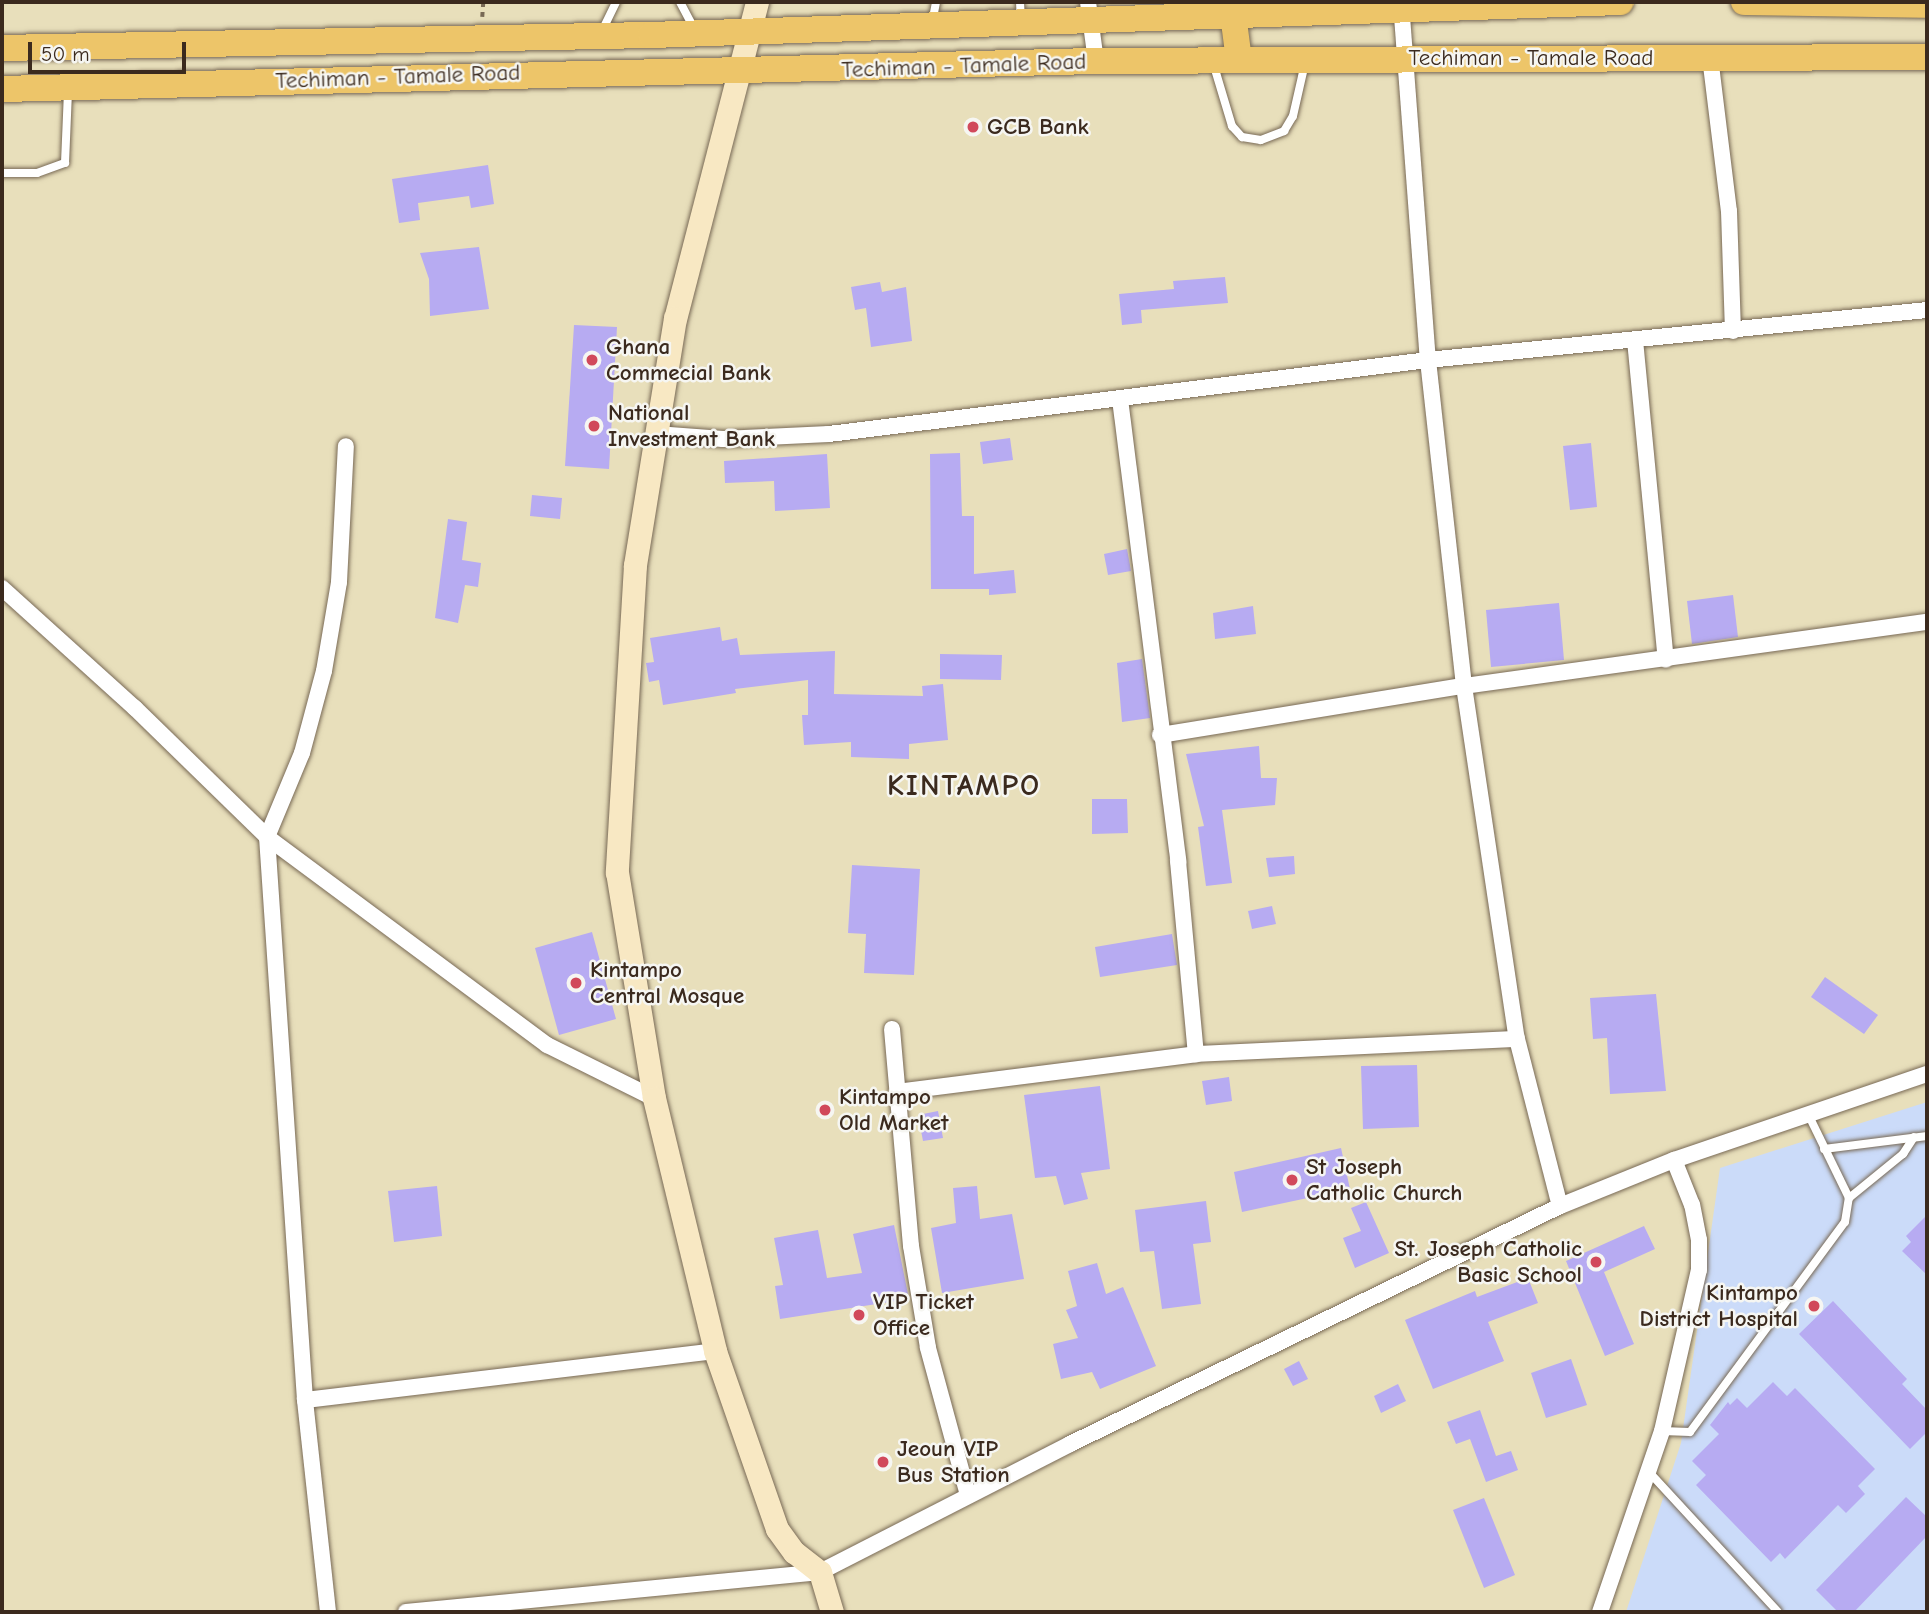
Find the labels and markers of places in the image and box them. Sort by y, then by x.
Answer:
place label: GCB Bank [987,113,1089,141]
marker: GCB Bank [965,119,981,135]
place label: Ghana Commecial Bank [606,333,771,387]
marker: Ghana Commecial Bank [584,352,600,368]
place label: National Investment Bank [608,399,775,453]
marker: National Investment Bank [586,418,602,434]
place label: Kintampo Central Mosque [590,956,744,1010]
marker: Kintampo Central Mosque [568,975,584,991]
place label: Kintampo Old Market [839,1083,948,1137]
marker: Kintampo Old Market [817,1102,833,1118]
place label: St Joseph Catholic Church [1306,1153,1463,1207]
marker: St Joseph Catholic Church [1284,1172,1300,1188]
place label: St. Joseph Catholic Basic School [1395,1235,1582,1289]
marker: St. Joseph Catholic Basic School [1588,1254,1604,1270]
place label: Kintampo District Hospital [1640,1279,1798,1333]
place label: VIP Ticket Office [873,1288,974,1342]
marker: Kintampo District Hospital [1804,1296,1824,1316]
marker: VIP Ticket Office [851,1307,867,1323]
place label: Jeoun VIP Bus Station [897,1435,1010,1489]
marker: Jeoun VIP Bus Station [875,1454,891,1470]

